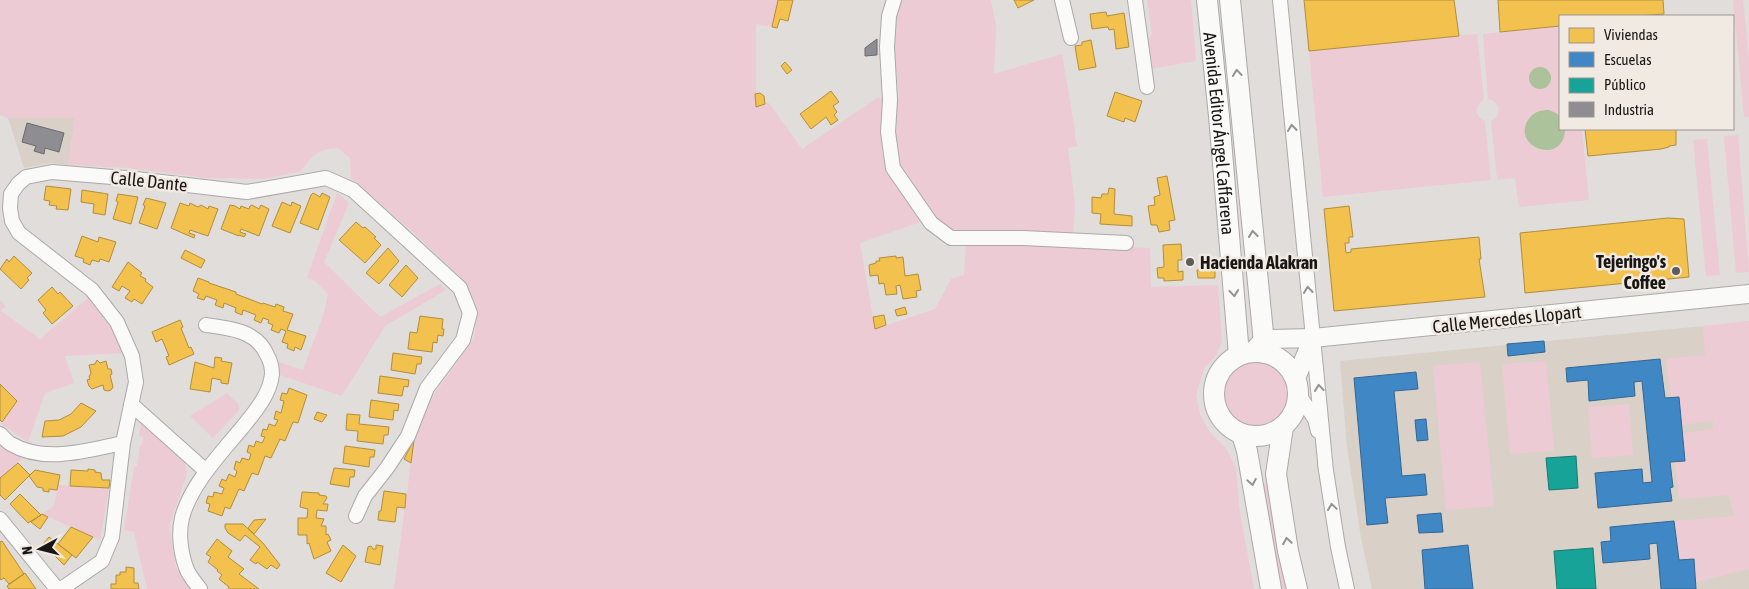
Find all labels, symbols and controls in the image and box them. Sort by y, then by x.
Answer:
legend [1559,15,1734,130]
text: Viviendas [1604,26,1658,43]
street label: Avenida Editor Ángel Caffarena [1200,31,1239,236]
text: Escuelas [1604,51,1652,68]
one-way arrow [1232,68,1243,76]
text: Público [1604,76,1646,93]
text: Industria [1604,101,1654,118]
one-way arrow [1287,124,1298,132]
street label: Calle Dante [110,167,188,195]
one-way arrow [1248,230,1259,238]
place label: Tejeringo's Coffee [1596,251,1667,293]
place label: Hacienda Alakran [1200,252,1318,273]
marker: Hacienda Alakran [1184,256,1196,268]
marker: Tejeringo's Coffee [1670,265,1682,277]
one-way arrow [1303,286,1314,294]
one-way arrow [1228,289,1239,297]
street label: Calle Mercedes Llopart [1432,301,1582,337]
one-way arrow [1313,384,1324,392]
one-way arrow [1247,478,1257,486]
one-way arrow [1327,502,1337,511]
north arrow [15,524,65,574]
one-way arrow [1282,537,1292,546]
text: N [19,546,36,556]

